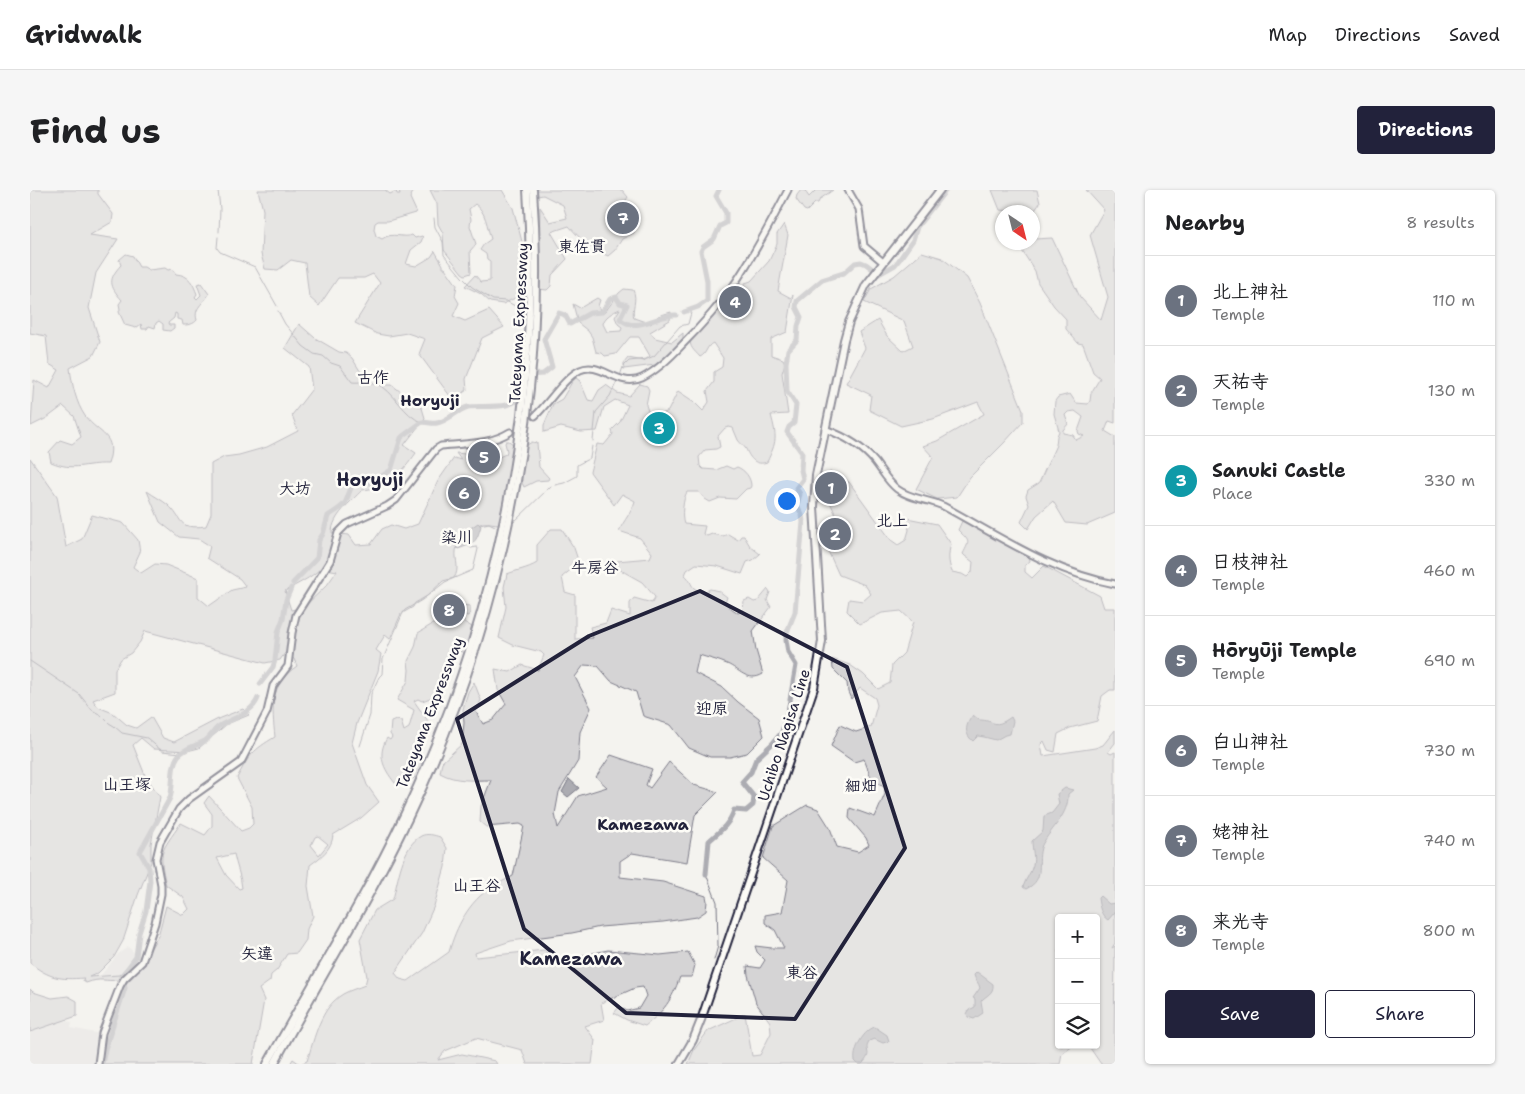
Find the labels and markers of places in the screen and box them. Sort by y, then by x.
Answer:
pin: 7 [607,199,639,237]
pin: 4 [719,283,751,321]
pin: 3 [643,409,675,447]
pin: 5 [468,438,500,476]
pin: 1 [815,469,847,507]
pin: 6 [448,474,480,512]
pin: 2 [819,515,851,553]
pin: 8 [433,591,465,629]

